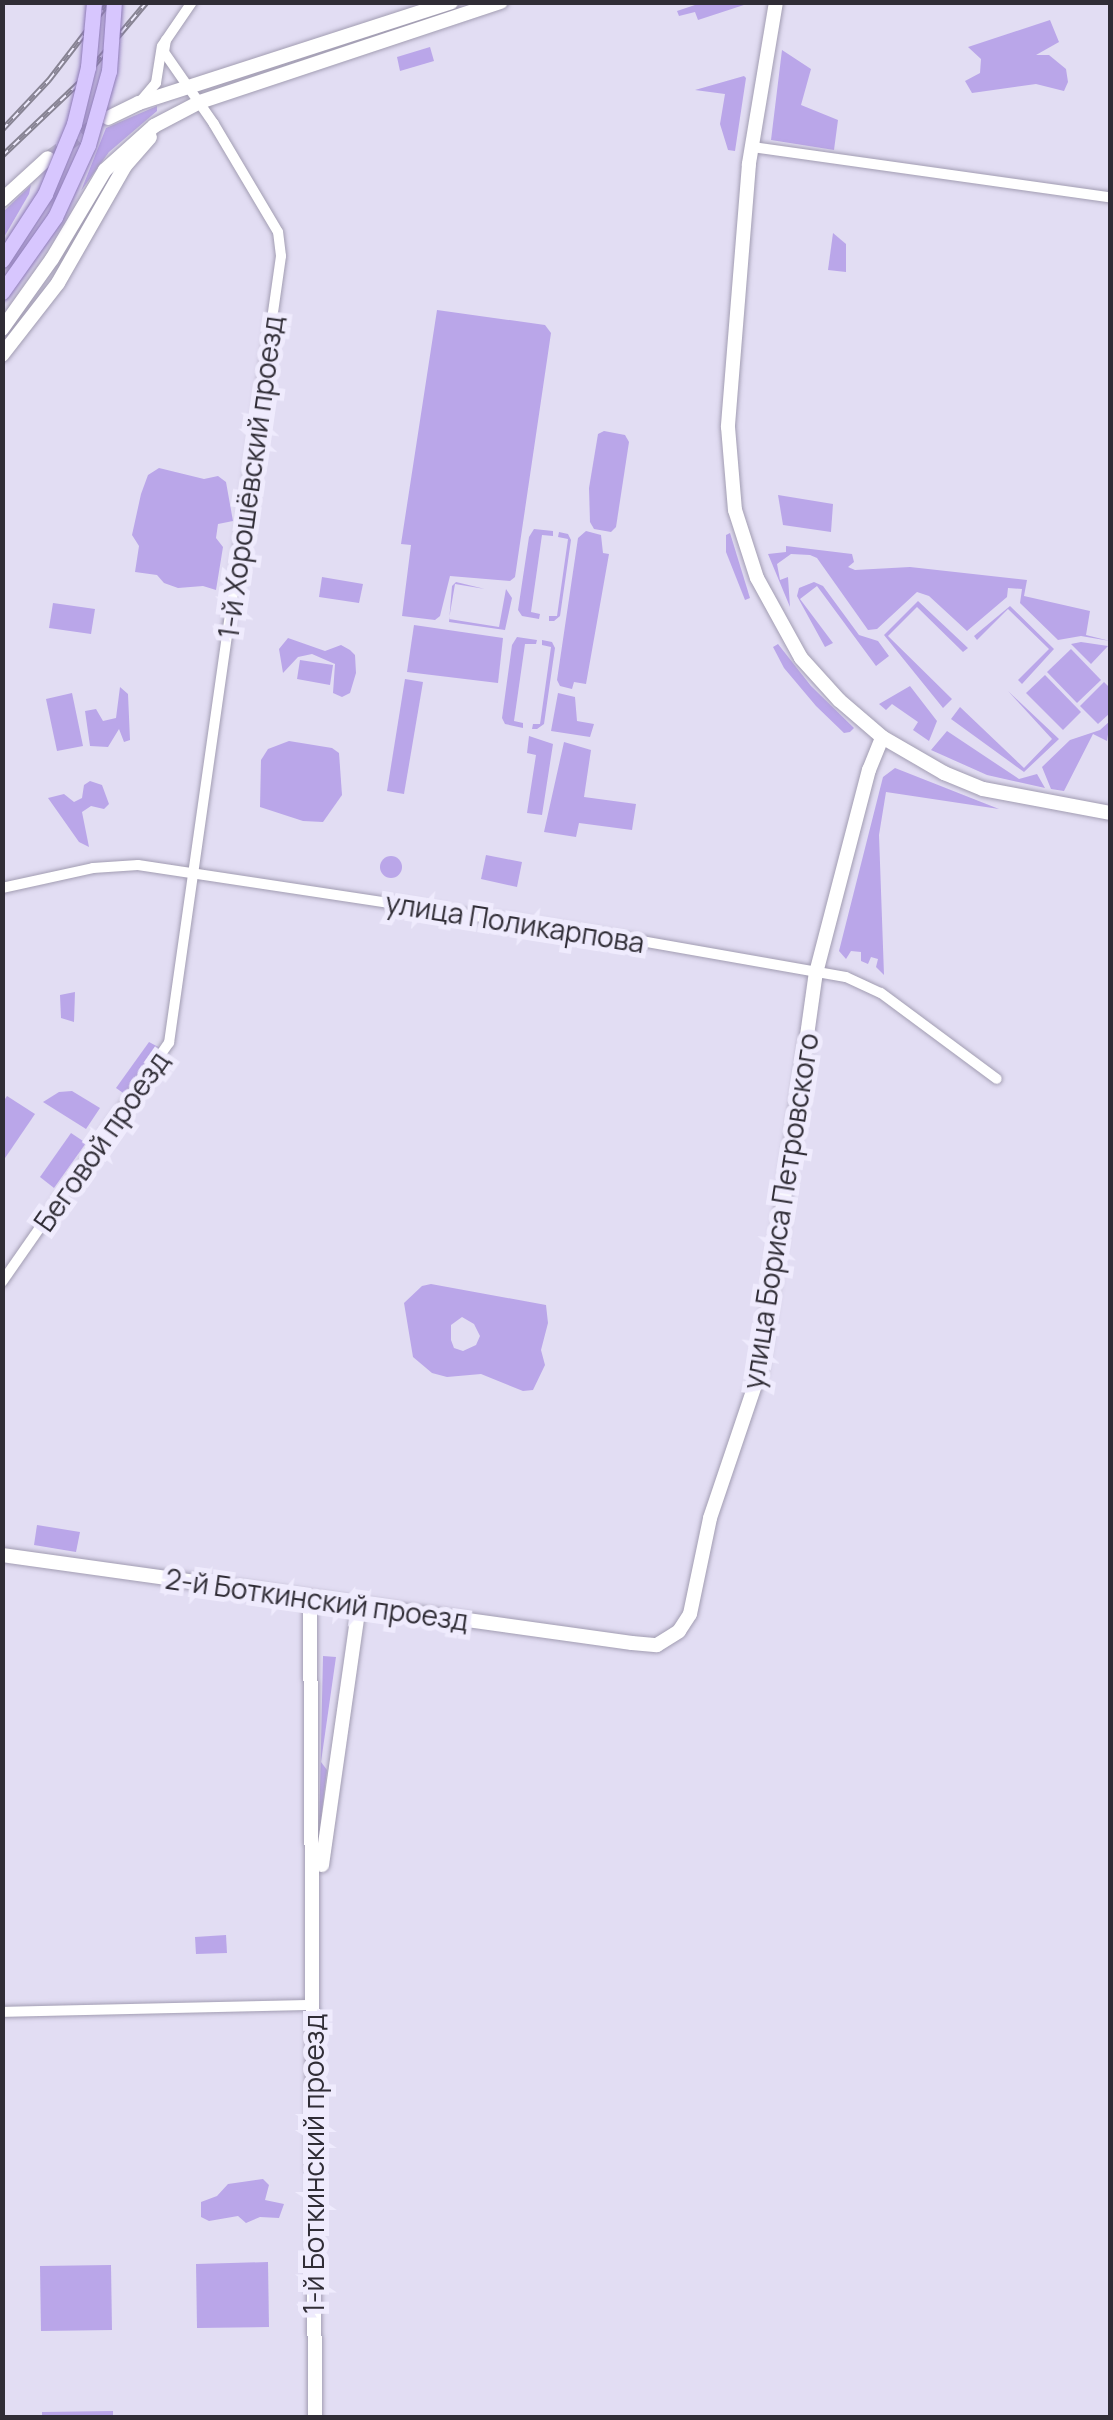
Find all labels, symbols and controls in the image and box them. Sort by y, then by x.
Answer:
street label: 1-й Хорошёвский проезд [211,313,289,641]
street label: улица Поликарпова [383,885,647,959]
street label: улица Бориса Петровского [735,1031,825,1391]
street label: Беговой проезд [27,1045,175,1237]
street label: 2-й Боткинский проезд [163,1561,471,1637]
street label: 1-й Боткинский проезд [296,2014,330,2314]

